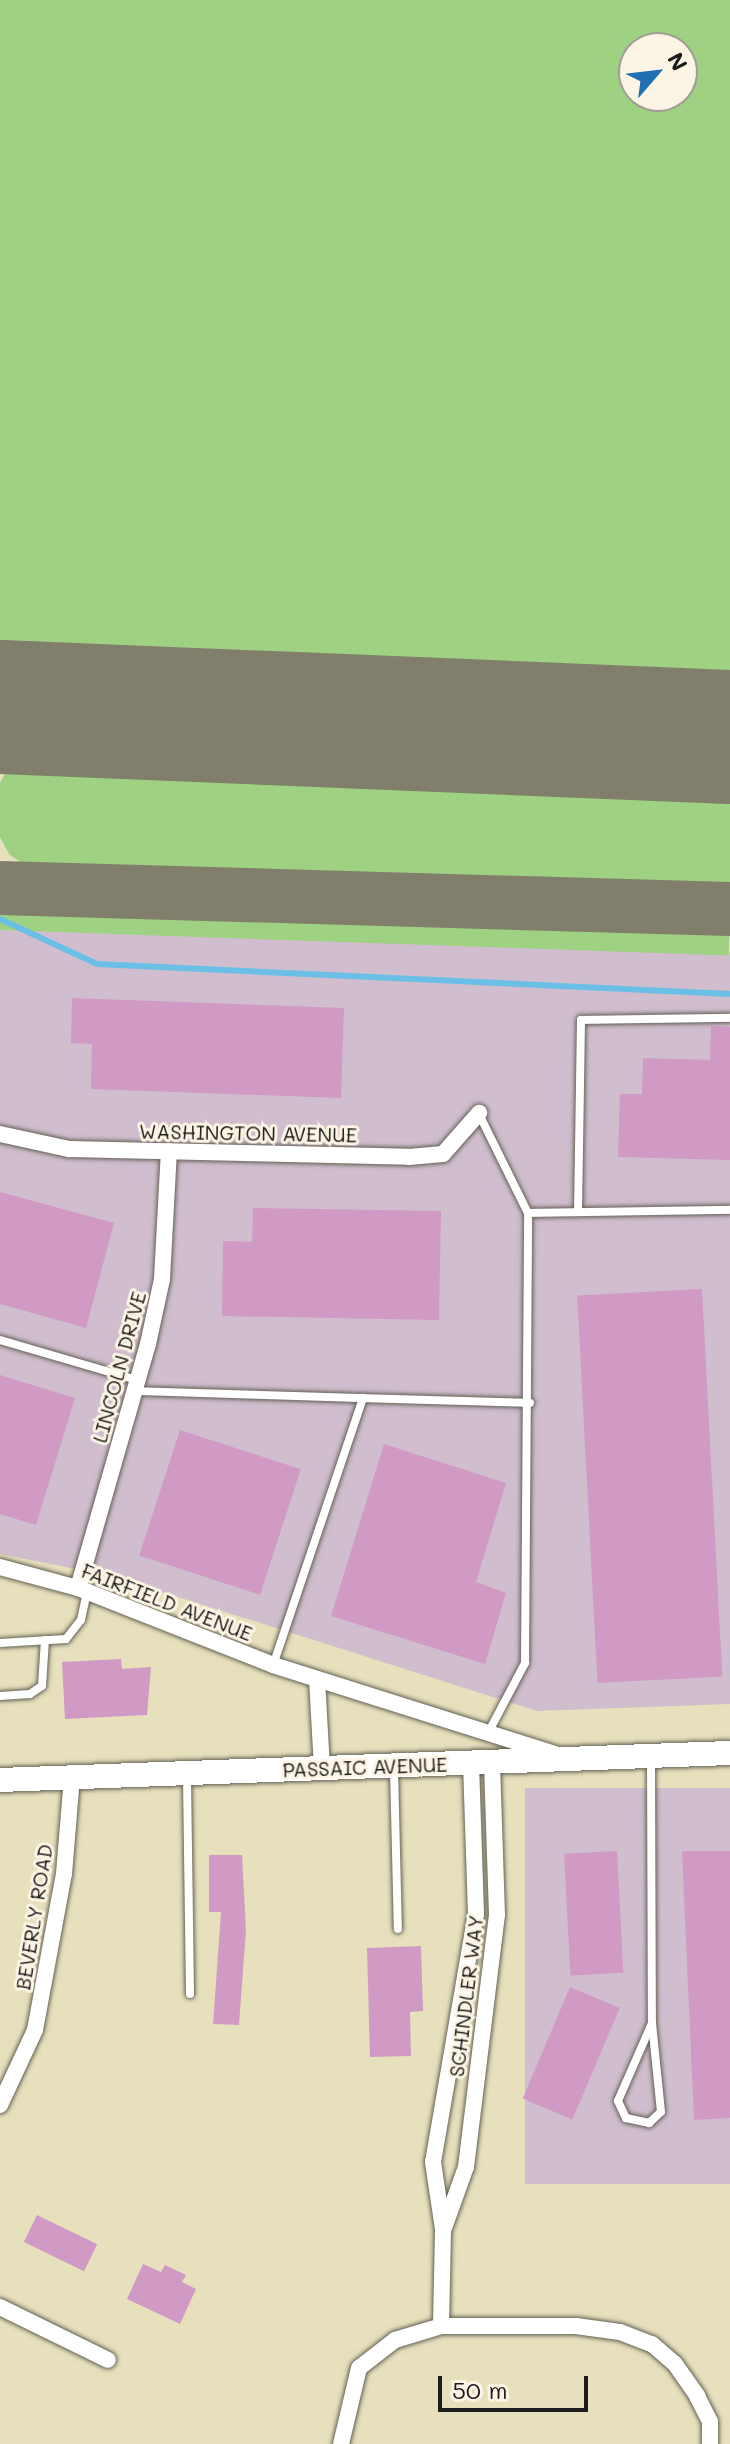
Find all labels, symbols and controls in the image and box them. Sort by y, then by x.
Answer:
north arrow [618,32,698,112]
text: N [661,47,695,76]
street label: WASHINGTON AVENUE [139,1119,357,1147]
street label: LINCOLN DRIVE [87,1289,151,1445]
street label: FAIRFIELD AVENUE [78,1558,256,1646]
street label: PASSAIC AVENUE [282,1752,448,1782]
street label: BEVERLY ROAD [11,1842,57,1992]
street label: SCHINDLER WAY [444,1914,488,2078]
scale bar [442,2360,592,2410]
text: 50 m [452,2374,508,2405]

